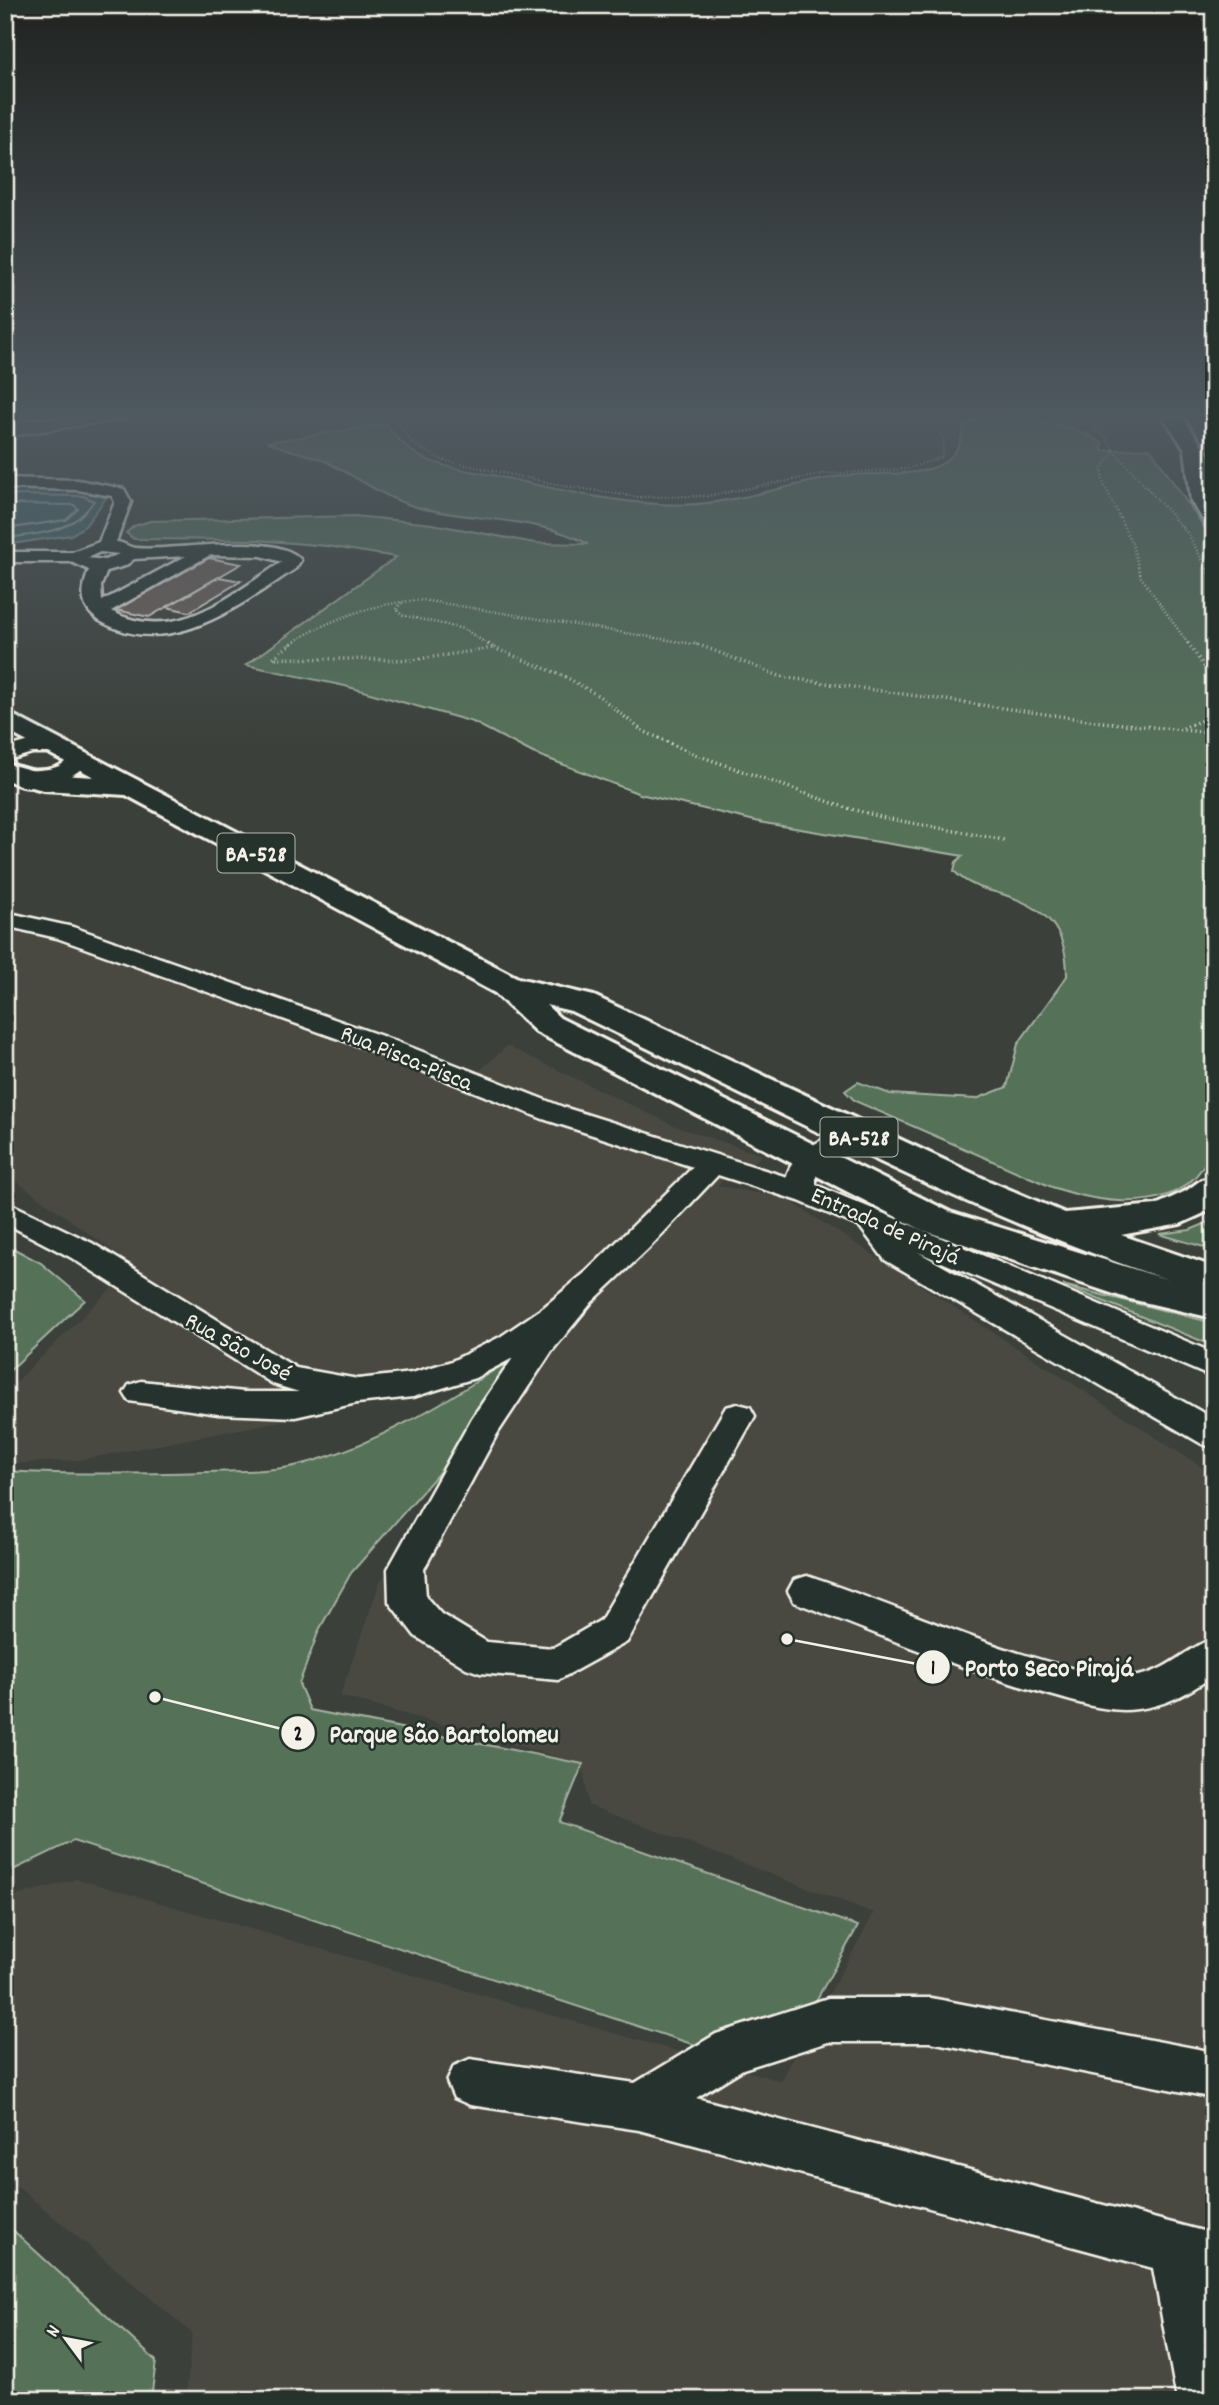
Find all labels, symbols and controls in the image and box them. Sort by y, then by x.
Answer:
road number: BA-528 [218,834,294,873]
street label: Rua Pisca-Pisca [335,1018,478,1102]
road number: BA-528 [820,1118,898,1156]
street label: Entrada de Pirajá [805,1180,965,1276]
street label: Rua São José [178,1305,297,1392]
callout: Porto Seco Pirajá [915,1643,1148,1690]
text: Porto Seco Pirajá [964,1652,1135,1689]
text: 1 [931,1655,935,1685]
callout: Parque São Bartolomeu [280,1709,572,1756]
text: Parque São Bartolomeu [329,1718,559,1755]
text: 2 [293,1721,303,1751]
north arrow [32,2304,102,2374]
text: N [41,2321,68,2343]

